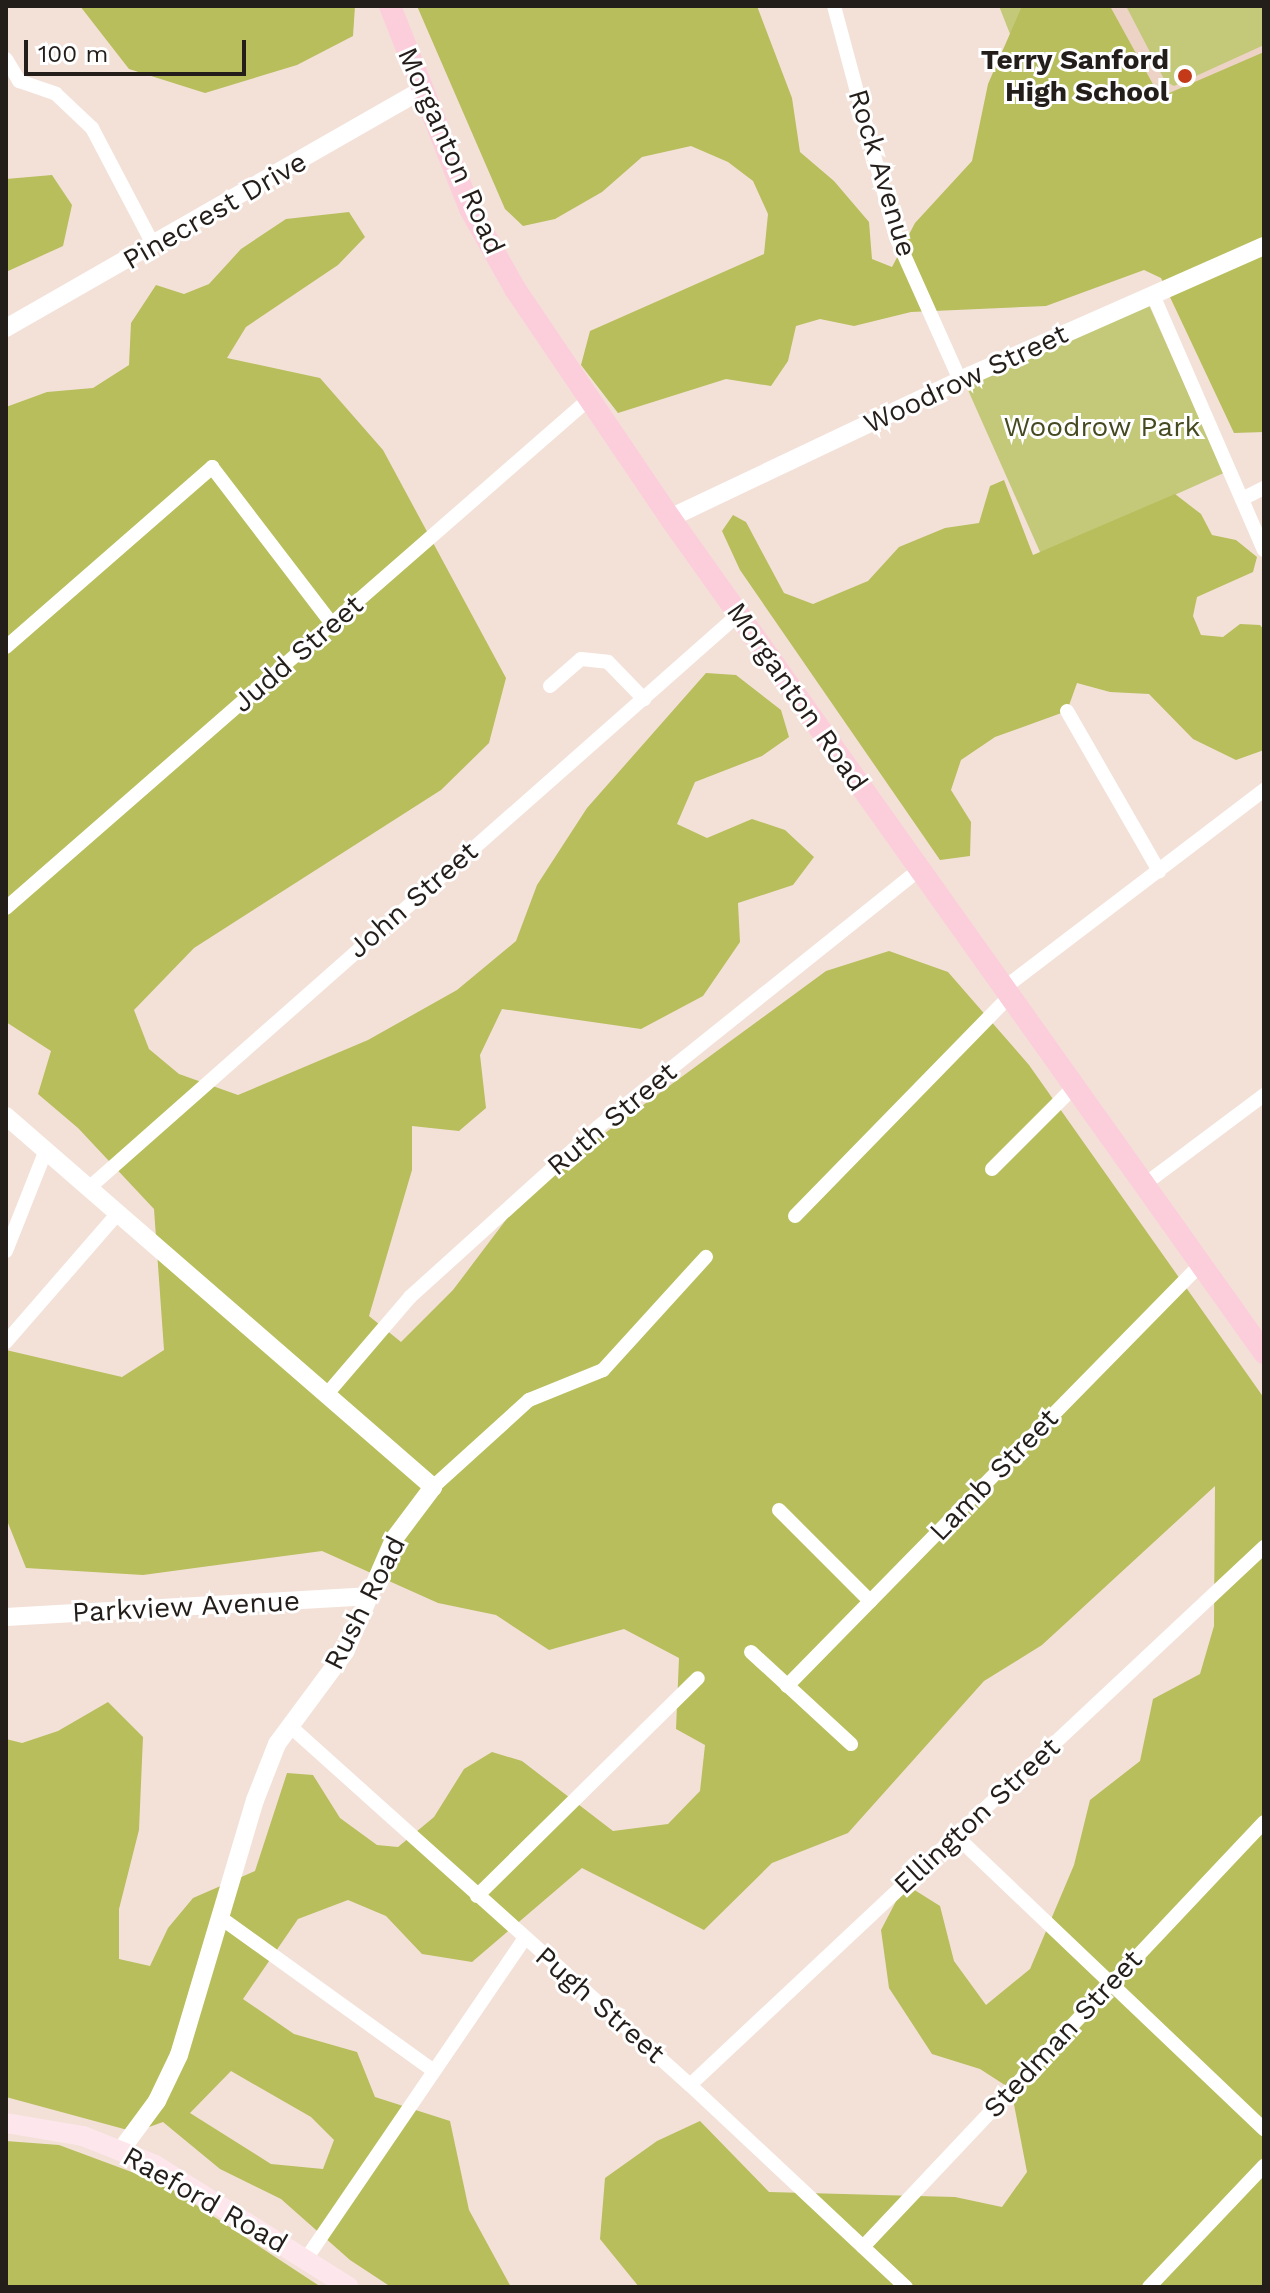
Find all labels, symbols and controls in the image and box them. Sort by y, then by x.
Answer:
scale bar [28,24,250,74]
text: 100 m [38,40,108,68]
street label: Morganton Road [390,42,512,260]
place label: Terry Sanford High School [980,43,1169,109]
marker: Terry Sanford High School [1176,67,1194,85]
street label: Rock Avenue [840,84,924,262]
street label: Pinecrest Drive [117,145,313,277]
street label: Woodrow Street [858,317,1074,441]
park label: Woodrow Park [1003,410,1201,444]
street label: Judd Street [226,588,370,720]
street label: Morganton Road [719,596,875,798]
street label: John Street [341,835,485,965]
street label: Ruth Street [540,1055,684,1183]
street label: Lamb Street [923,1402,1065,1548]
street label: Rush Road [317,1531,413,1675]
street label: Parkview Avenue [70,1584,302,1630]
street label: Ellington Street [887,1731,1067,1901]
street label: Pugh Street [528,1940,672,2070]
street label: Stedman Street [977,1943,1149,2125]
street label: Raeford Road [117,2139,293,2261]

